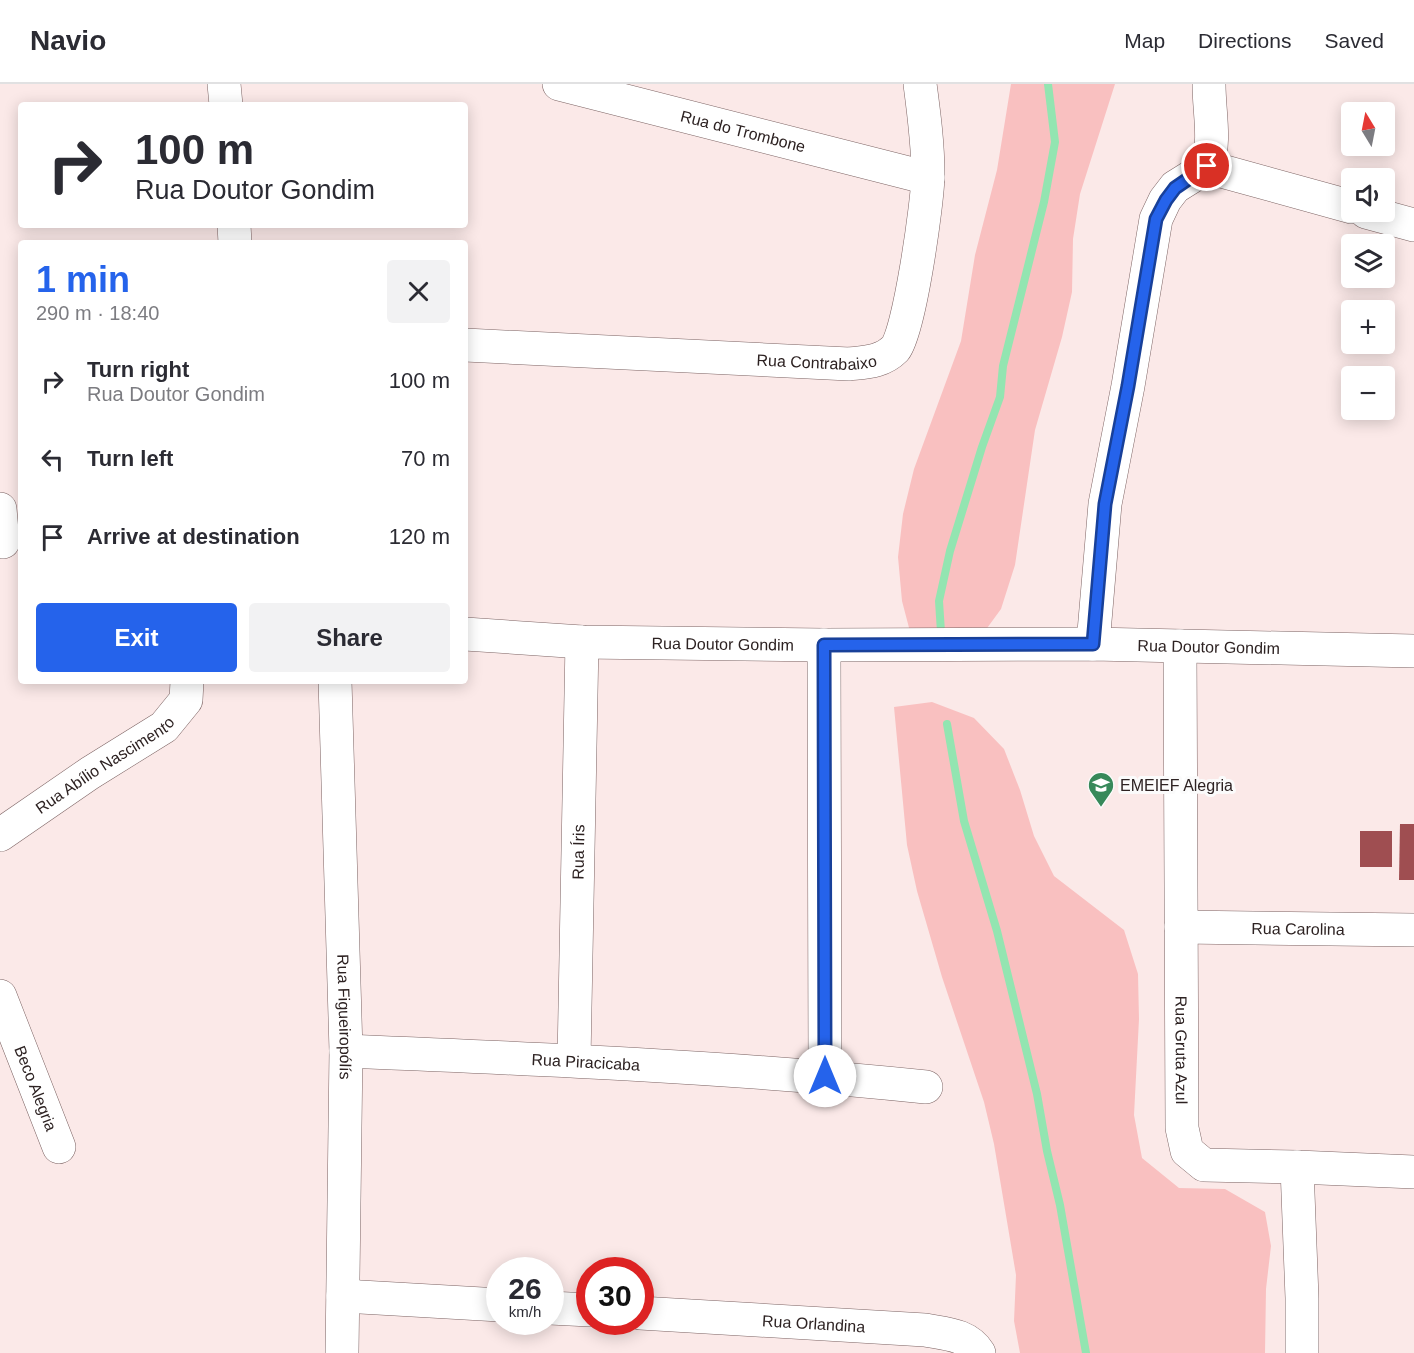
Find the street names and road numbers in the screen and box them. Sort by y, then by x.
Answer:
street label: Rua do Trombone [679,107,807,155]
street label: Rua Contrabaixo [756,351,878,373]
street label: Rua Doutor Gondim [651,634,794,653]
street label: Rua Doutor Gondim [1137,636,1280,657]
street label: Rua Abílio Nascimento [32,713,177,816]
street label: Rua Íris [569,824,587,880]
street label: Rua Carolina [1251,919,1345,938]
street label: Rua Figueiropólís [335,954,355,1080]
street label: Rua Gruta Azul [1173,996,1190,1104]
street label: Beco Alegria [12,1043,60,1133]
street label: Rua Piracicaba [531,1051,641,1073]
street label: Rua Orlandina [762,1312,866,1335]

